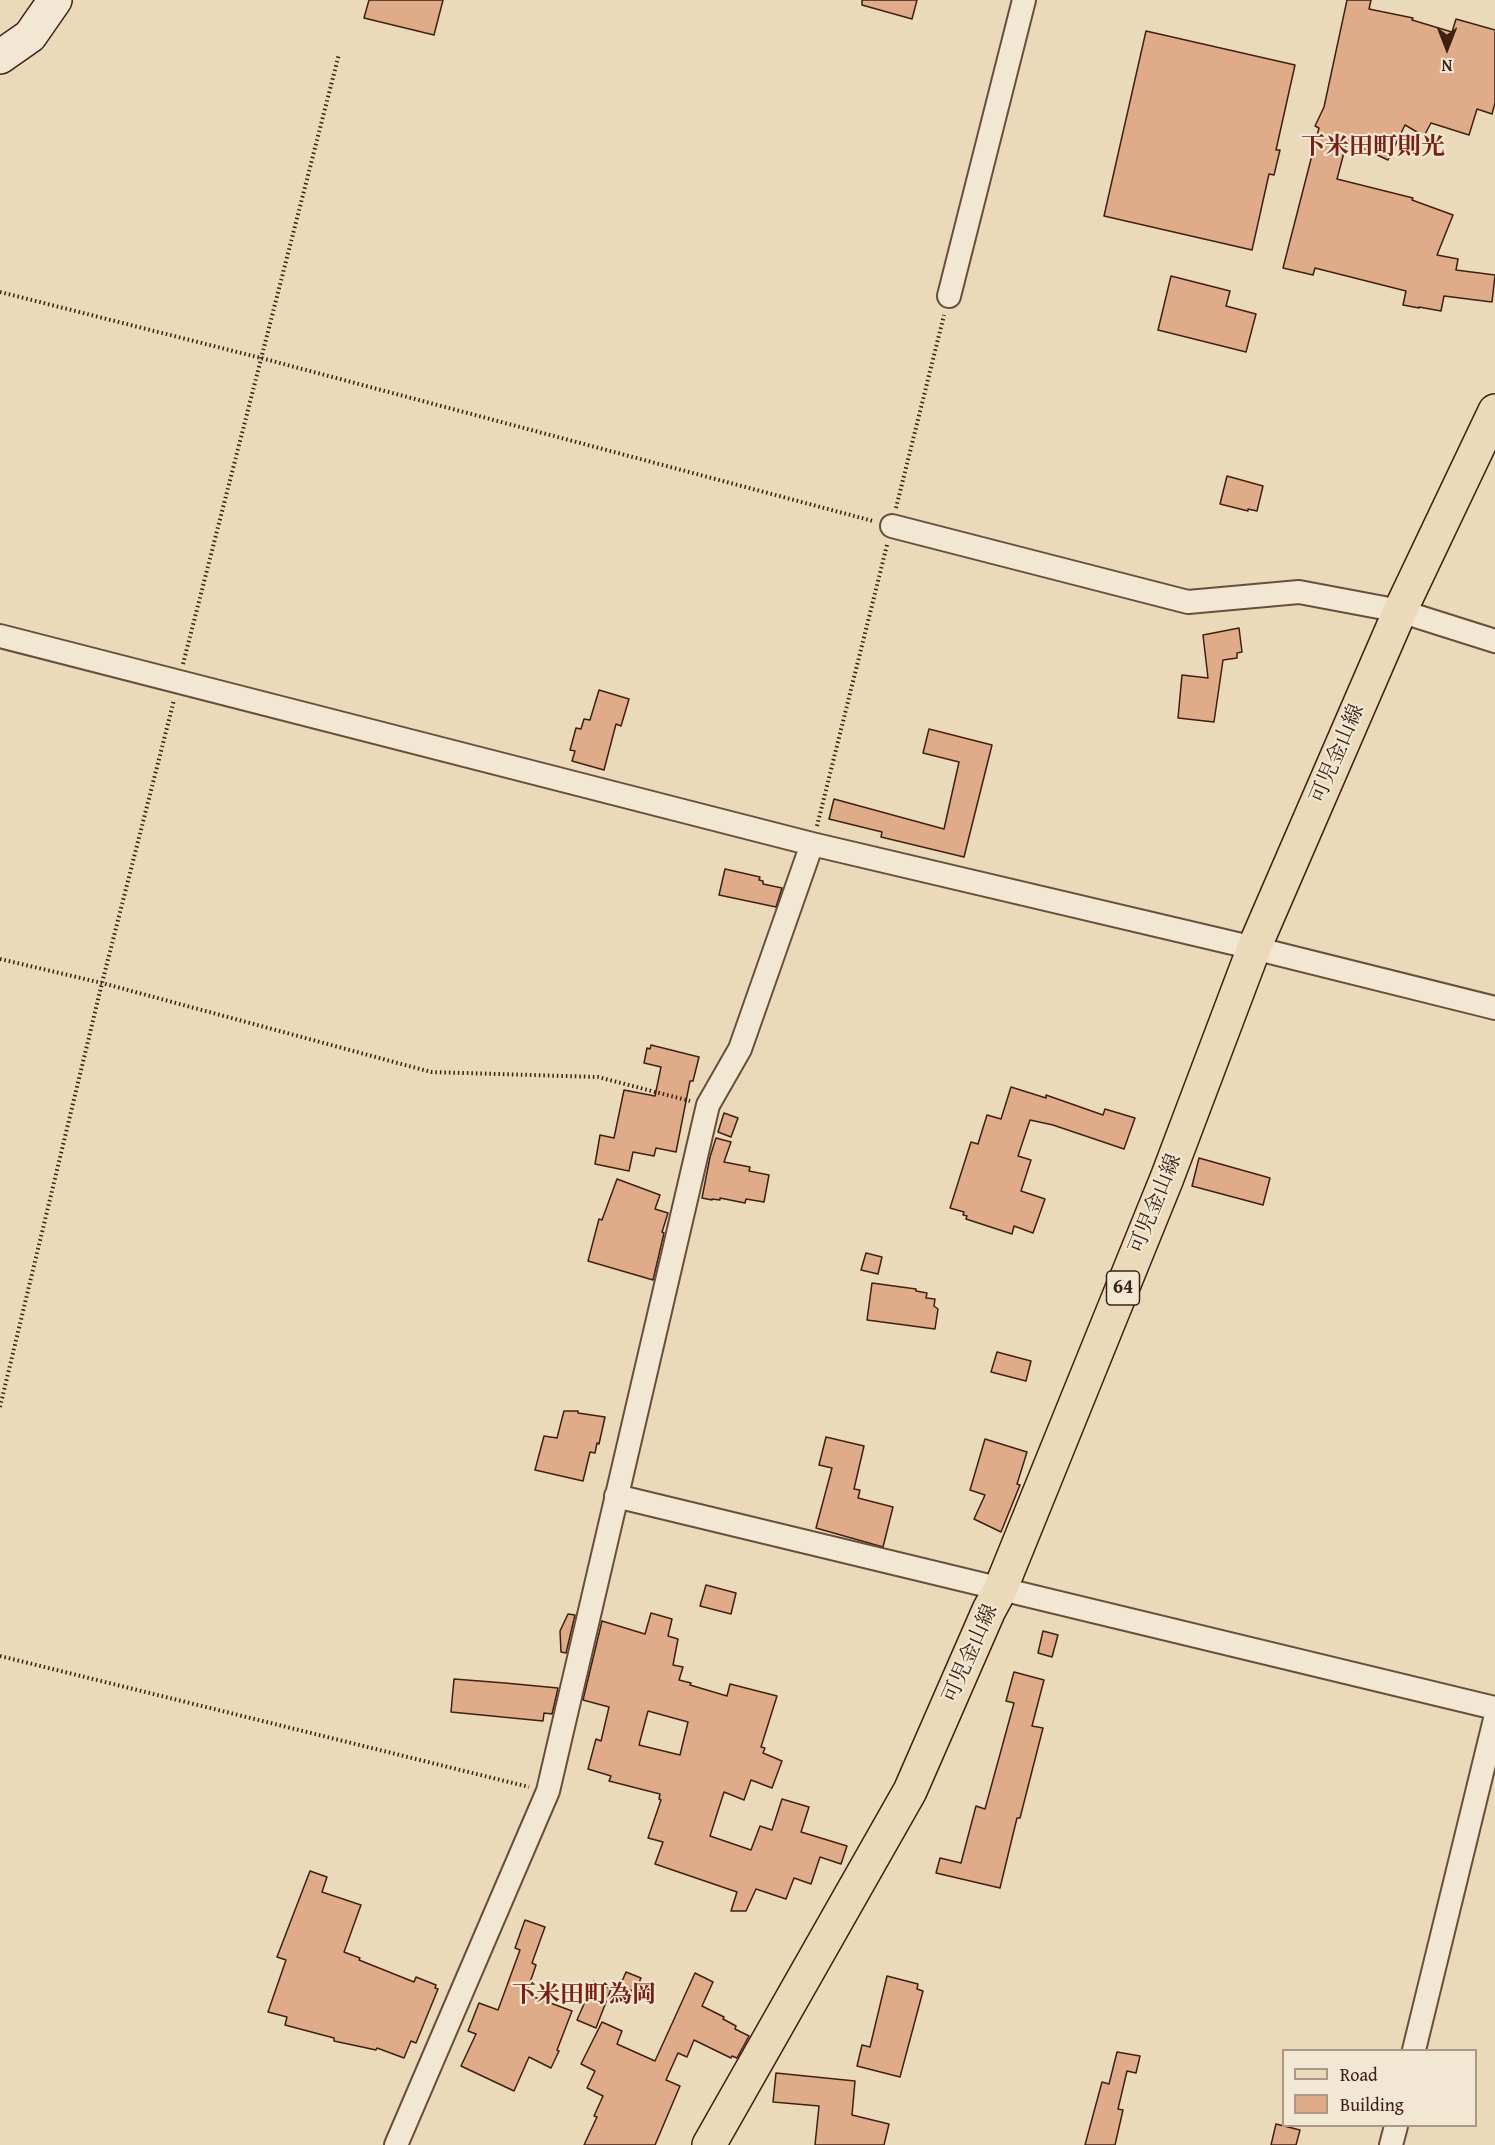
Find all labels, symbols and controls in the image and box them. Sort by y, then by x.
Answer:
north arrow [1417,18,1477,78]
text: N [1442,54,1452,78]
district label: 下米田町則光 [1301,134,1445,162]
street label: 可児金山線 [1306,701,1370,807]
street label: 可児金山線 [1125,1151,1187,1257]
road number: 64 [1106,1271,1140,1305]
street label: 可児金山線 [938,1601,1004,1707]
district label: 下米田町為岡 [512,1982,656,2010]
legend [1282,2049,1477,2127]
text: Road [1340,2061,1378,2088]
text: Building [1340,2091,1404,2118]

